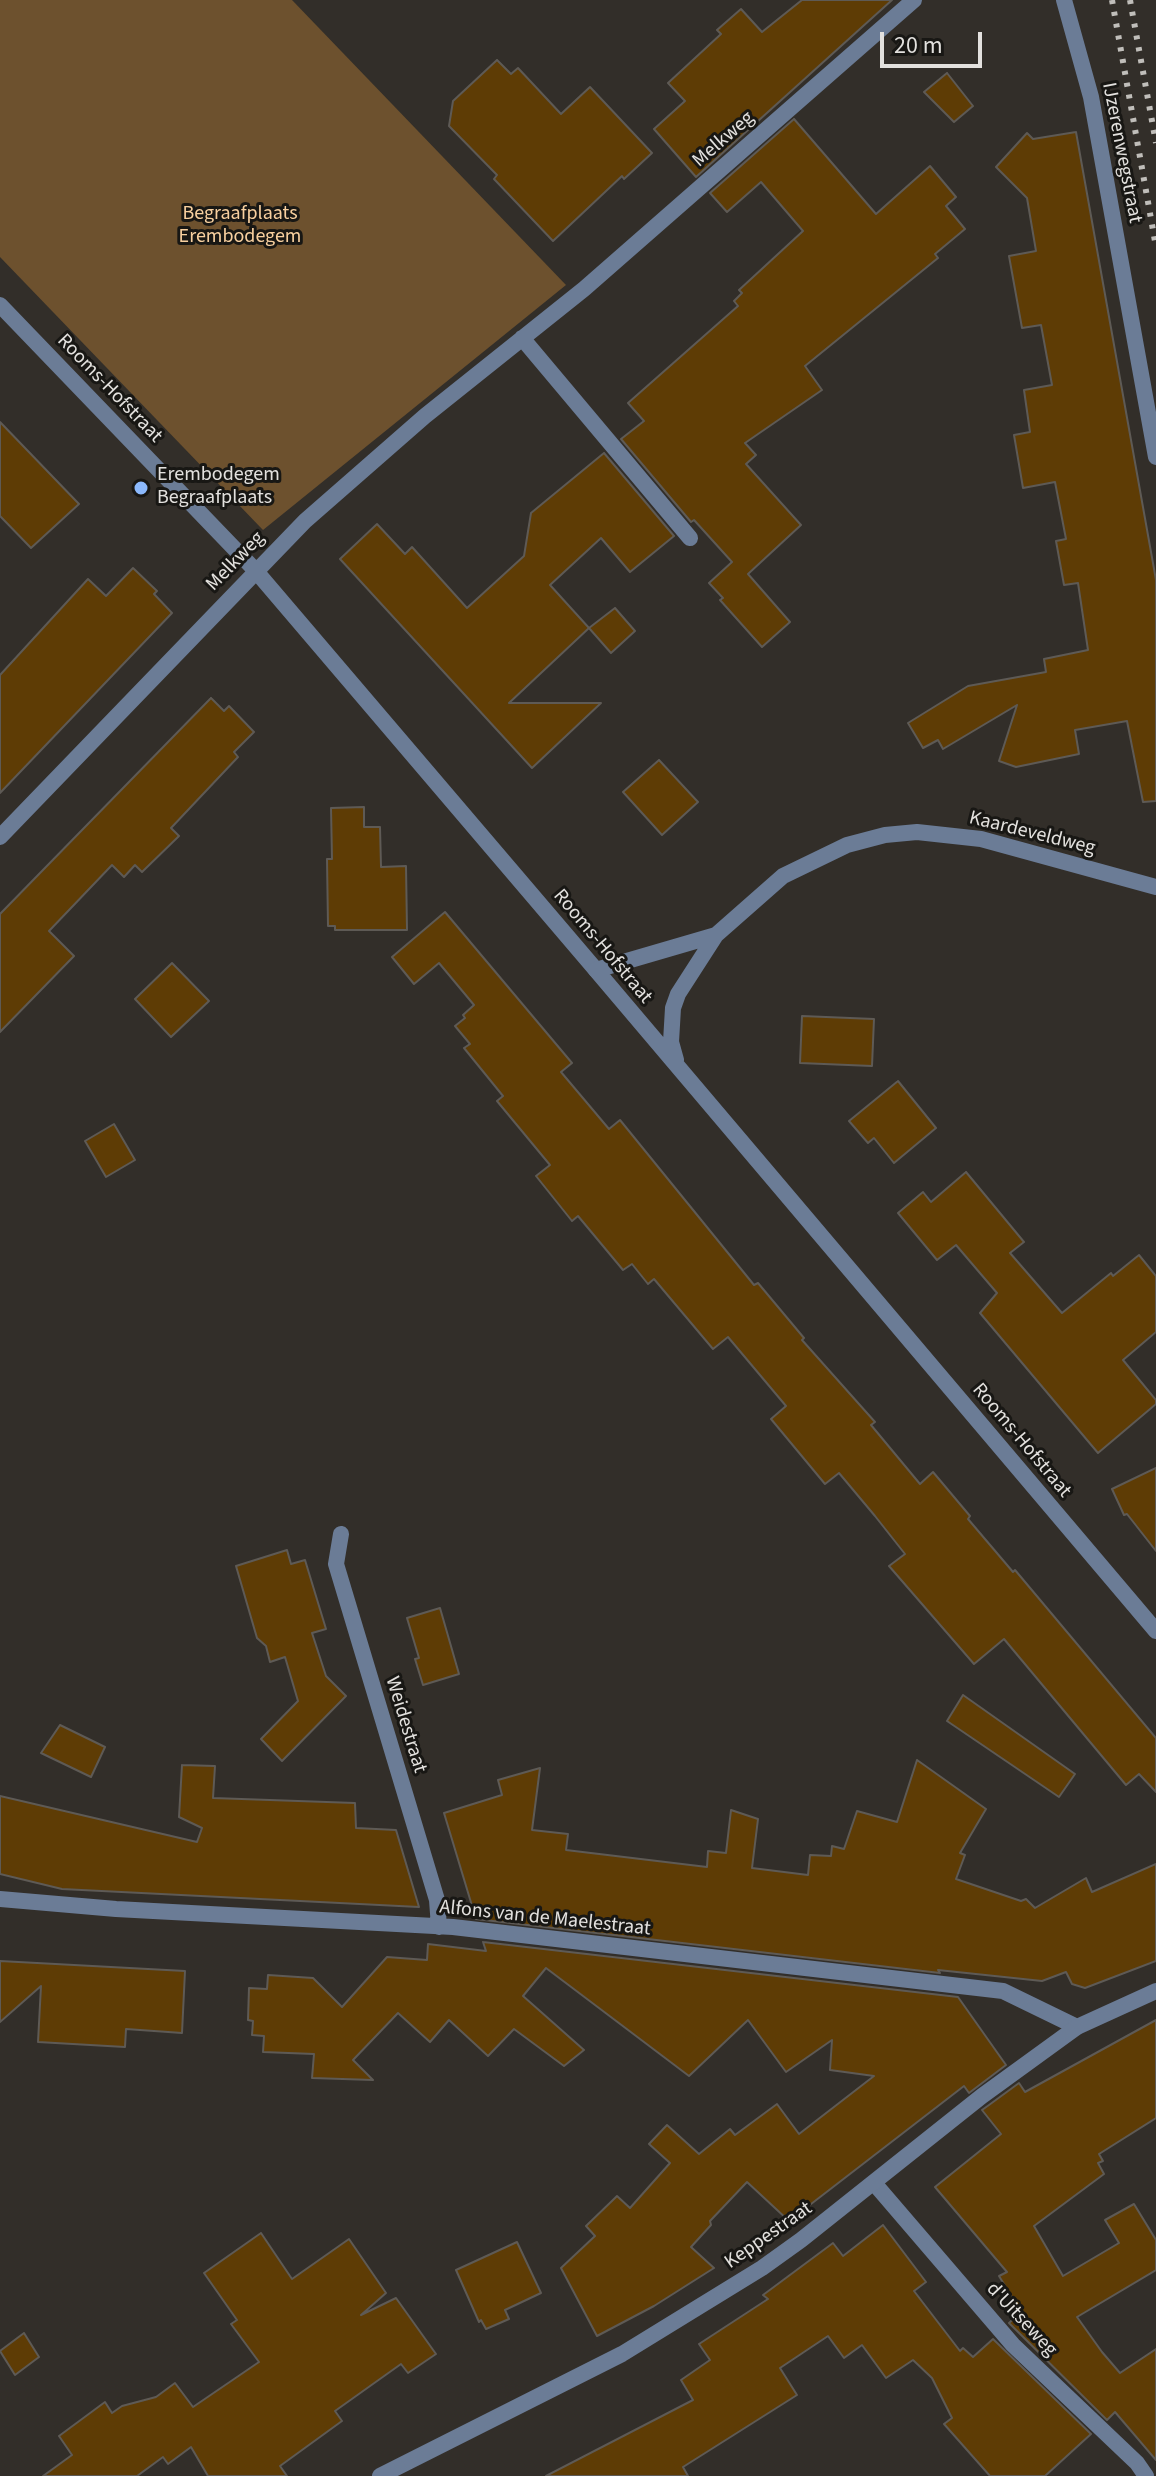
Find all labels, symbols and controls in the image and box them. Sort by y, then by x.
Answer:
scale bar [884,16,986,66]
text: 20 m [894,28,943,63]
street label: IJzerenwegstraat [1096,81,1146,225]
street label: Melkweg [688,107,760,173]
park label: Begraafplaats Erembodegem [179,203,301,250]
street label: Rooms-Hofstraat [51,330,167,448]
place label: Erembodegem Begraafplaats [157,464,280,511]
marker: Erembodegem Begraafplaats [132,479,150,497]
street label: Melkweg [202,527,270,597]
street label: Kaardeveldweg [966,807,1098,861]
street label: Rooms-Hofstraat [547,885,657,1009]
street label: Rooms-Hofstraat [966,1379,1076,1503]
street label: Weidestraat [379,1674,431,1776]
street label: Alfons van de Maelestraat [438,1896,652,1942]
street label: Keppestraat [721,2197,817,2275]
street label: d'Uitseweg [981,2278,1061,2362]

